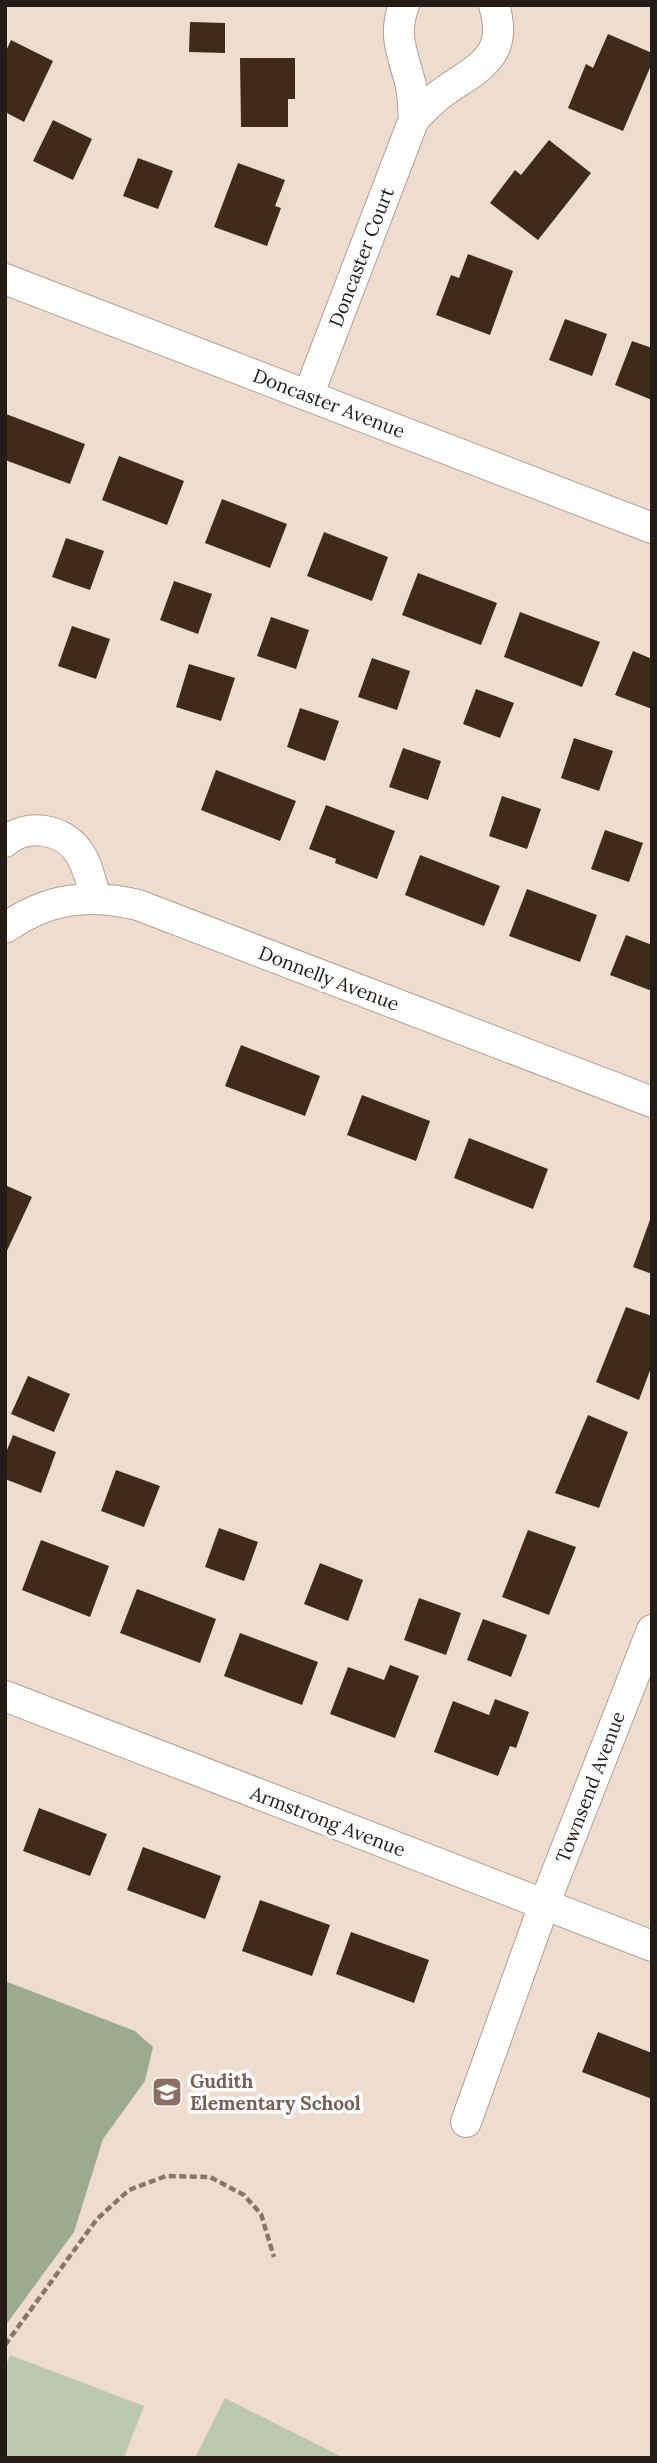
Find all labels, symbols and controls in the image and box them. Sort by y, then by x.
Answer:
street label: Doncaster Court [323,183,399,330]
street label: Doncaster Avenue [250,363,408,443]
street label: Donnelly Avenue [255,940,403,1016]
street label: Townsend Avenue [550,1708,630,1866]
street label: Armstrong Avenue [246,1780,409,1862]
place label: Gudith Elementary School [190,2069,361,2115]
school or university icon: Gudith Elementary School [150,2075,184,2109]

